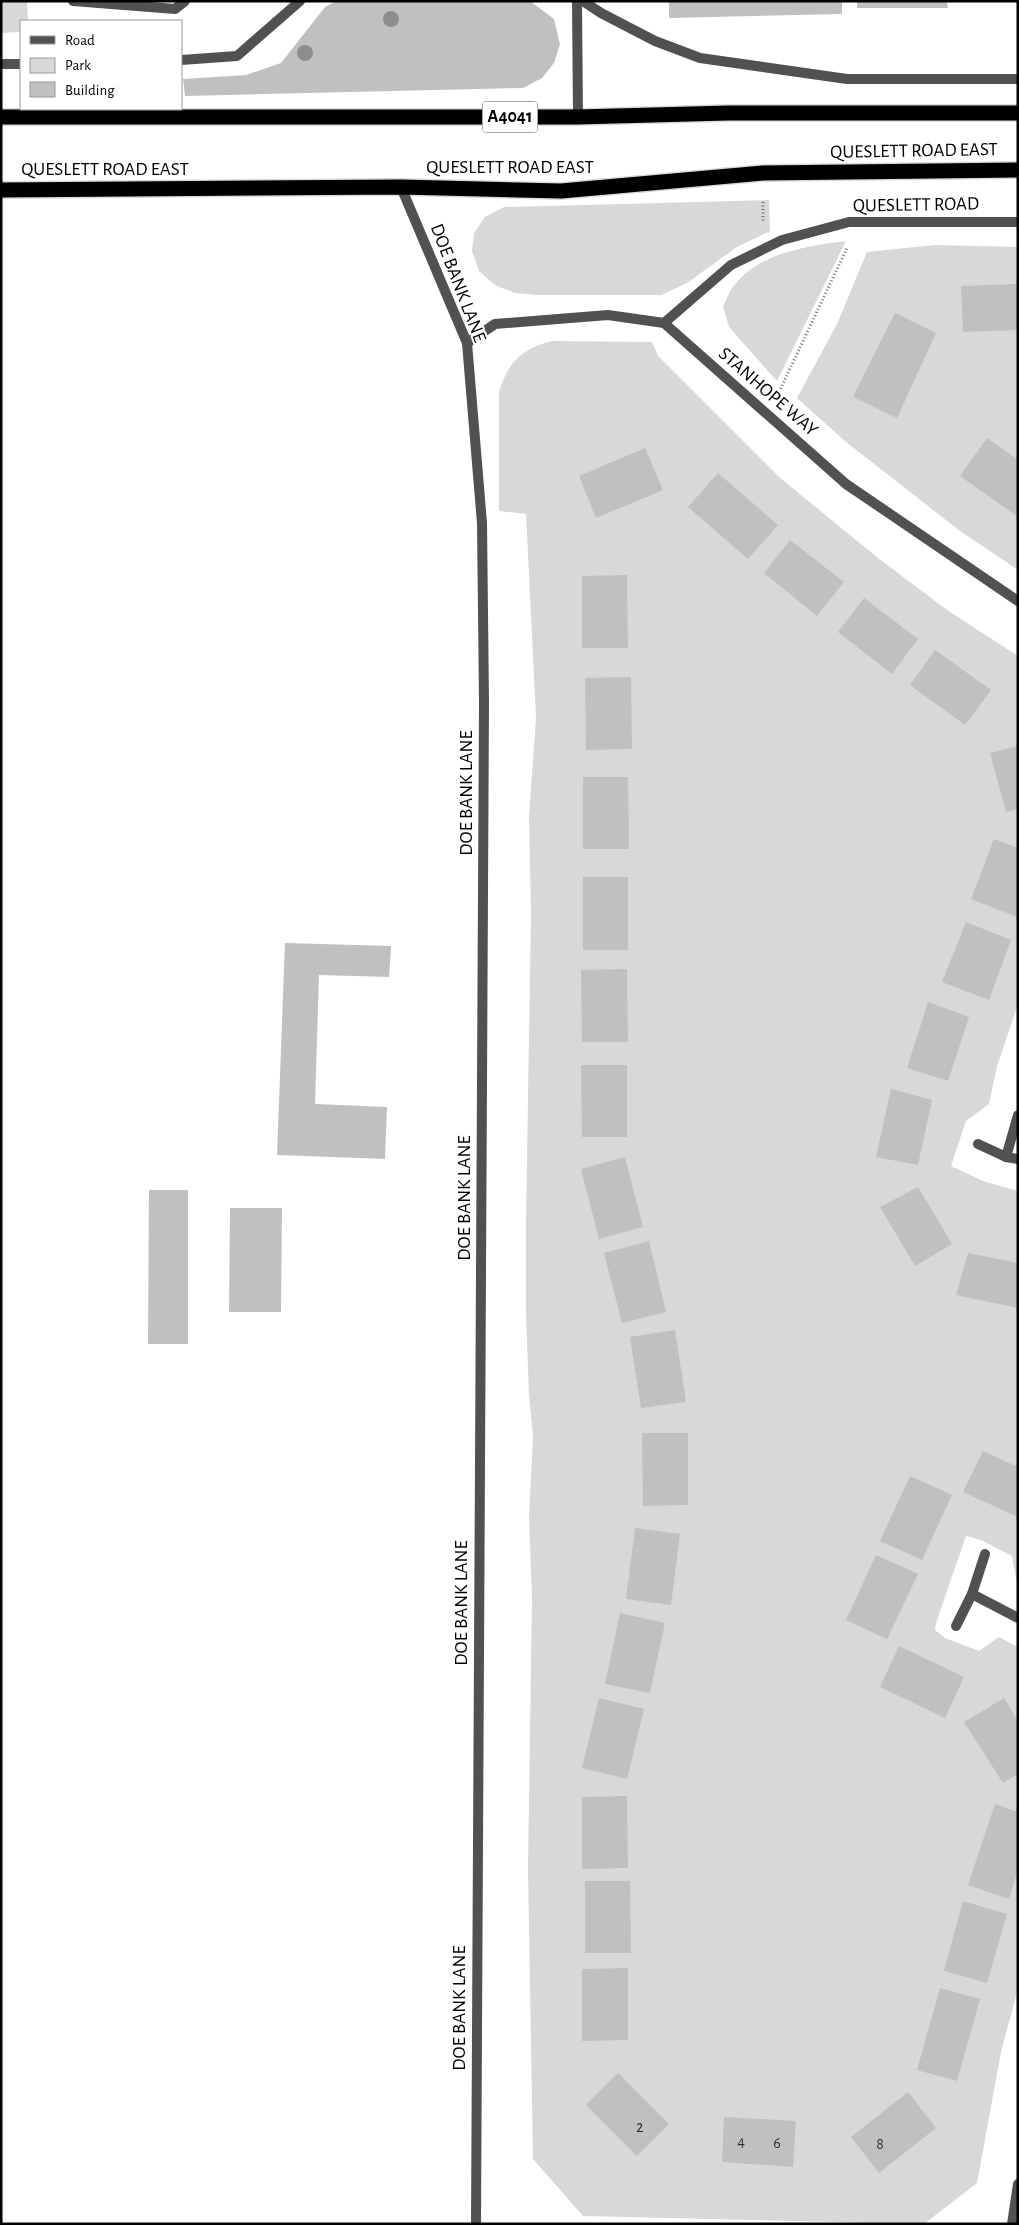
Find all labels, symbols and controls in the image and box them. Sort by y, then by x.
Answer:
legend [20,20,182,110]
text: Road [65,33,95,48]
text: Park [65,58,91,73]
text: Building [65,83,115,98]
road number: A4041 [482,101,538,132]
street label: QUESLETT ROAD EAST [830,140,998,162]
street label: QUESLETT ROAD EAST [426,158,594,177]
street label: QUESLETT ROAD EAST [21,160,189,179]
street label: QUESLETT ROAD [853,194,979,216]
street label: DOE BANK LANE [427,221,489,345]
street label: STANHOPE WAY [715,344,821,440]
street label: DOE BANK LANE [457,730,476,856]
street label: DOE BANK LANE [455,1135,474,1261]
street label: DOE BANK LANE [452,1540,471,1666]
street label: DOE BANK LANE [450,1945,469,2071]
house number: 2 [636,2119,644,2135]
house number: 4 [737,2133,745,2149]
house number: 6 [773,2135,781,2151]
house number: 8 [876,2136,884,2152]

